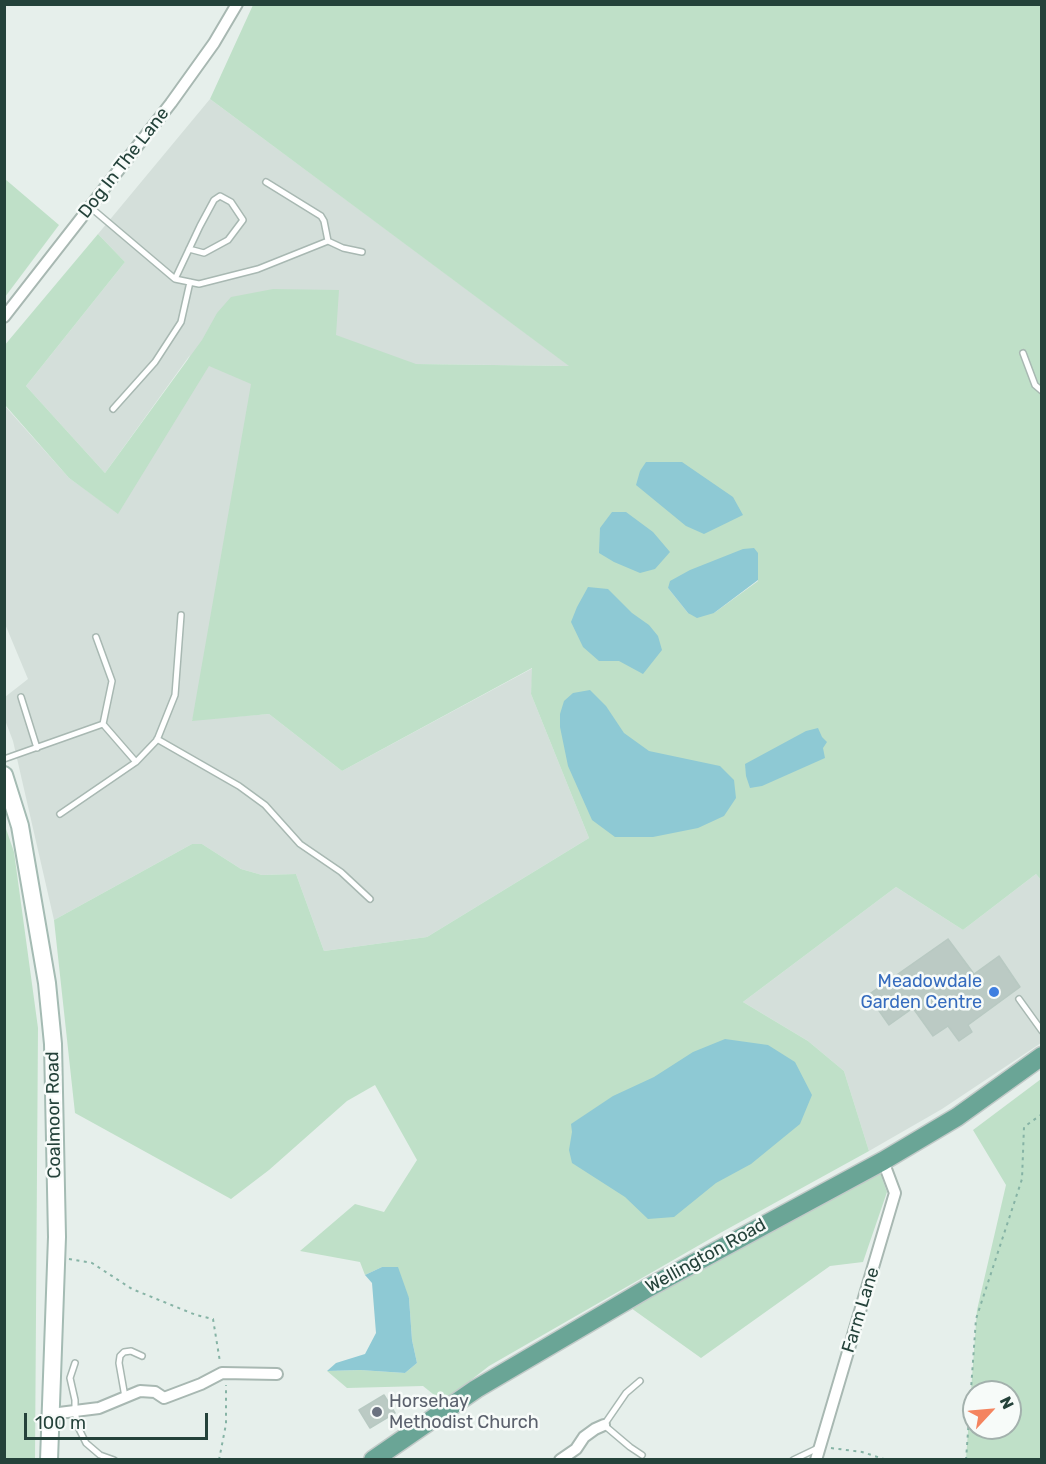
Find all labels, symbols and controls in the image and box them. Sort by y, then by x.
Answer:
street label: Dog In The Lane [74,103,174,223]
place label: Meadowdale Garden Centre [860,971,982,1014]
marker: Meadowdale Garden Centre [987,985,1001,999]
street label: Coalmoor Road [42,1051,66,1179]
street label: Wellington Road [642,1214,770,1298]
street label: Farm Lane [838,1265,884,1355]
north arrow [962,1380,1022,1440]
place label: Horsehay Methodist Church [389,1391,539,1434]
text: N [996,1393,1018,1412]
scale bar [27,1401,212,1439]
marker: Horsehay Methodist Church [370,1405,384,1419]
text: 100 m [35,1412,86,1434]

